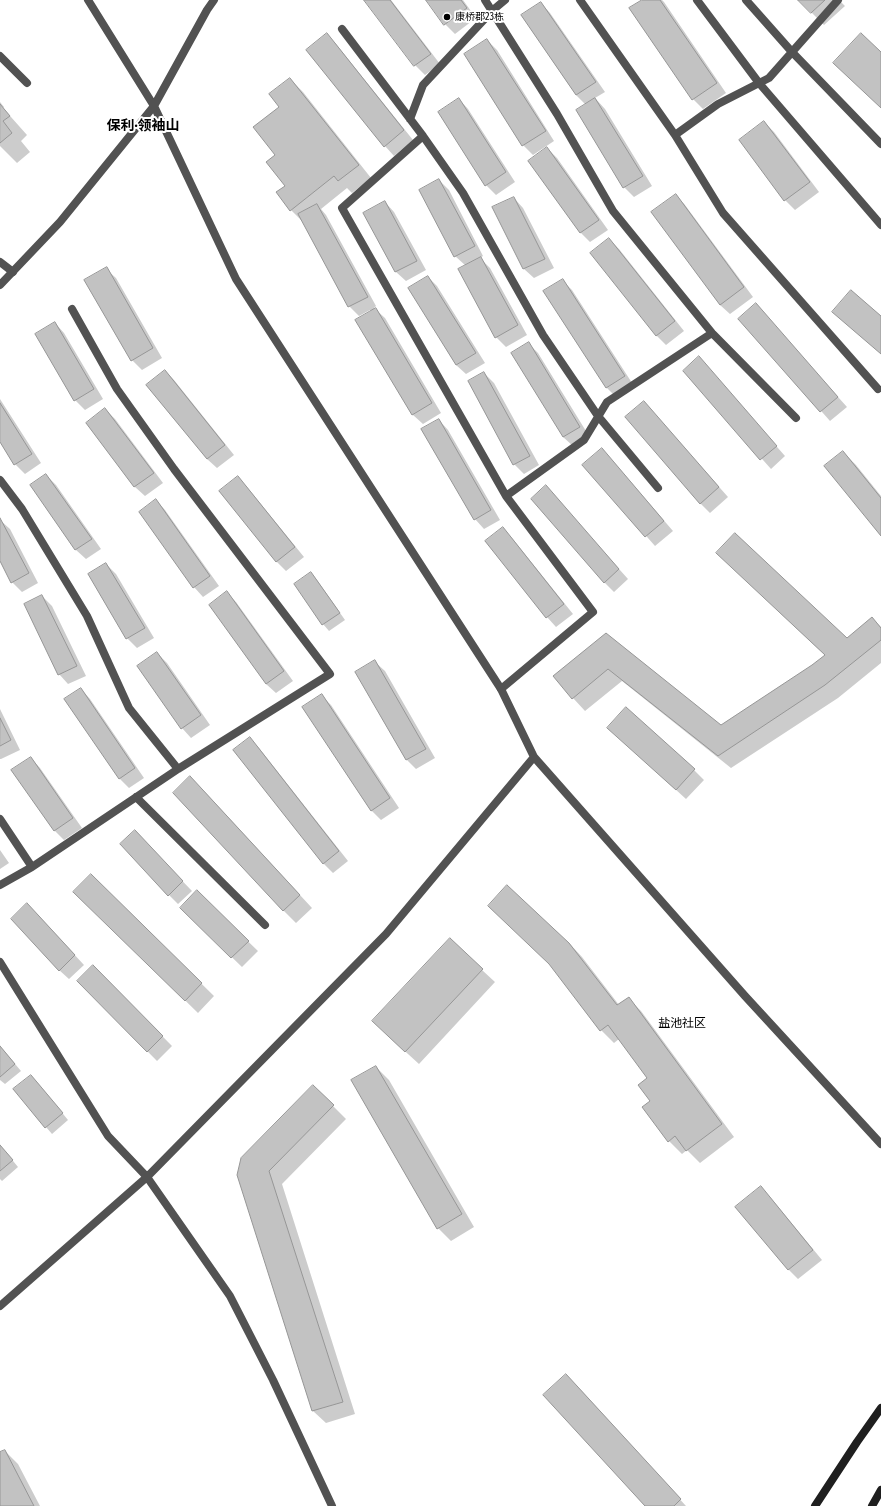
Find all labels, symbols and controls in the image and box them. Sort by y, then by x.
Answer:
place label: 康桥郡23栋 [455,11,504,23]
marker: 康桥郡23栋 [442,12,452,22]
district label: 保利·领袖山 [106,118,180,134]
district label: 盐池社区 [658,1017,706,1031]

